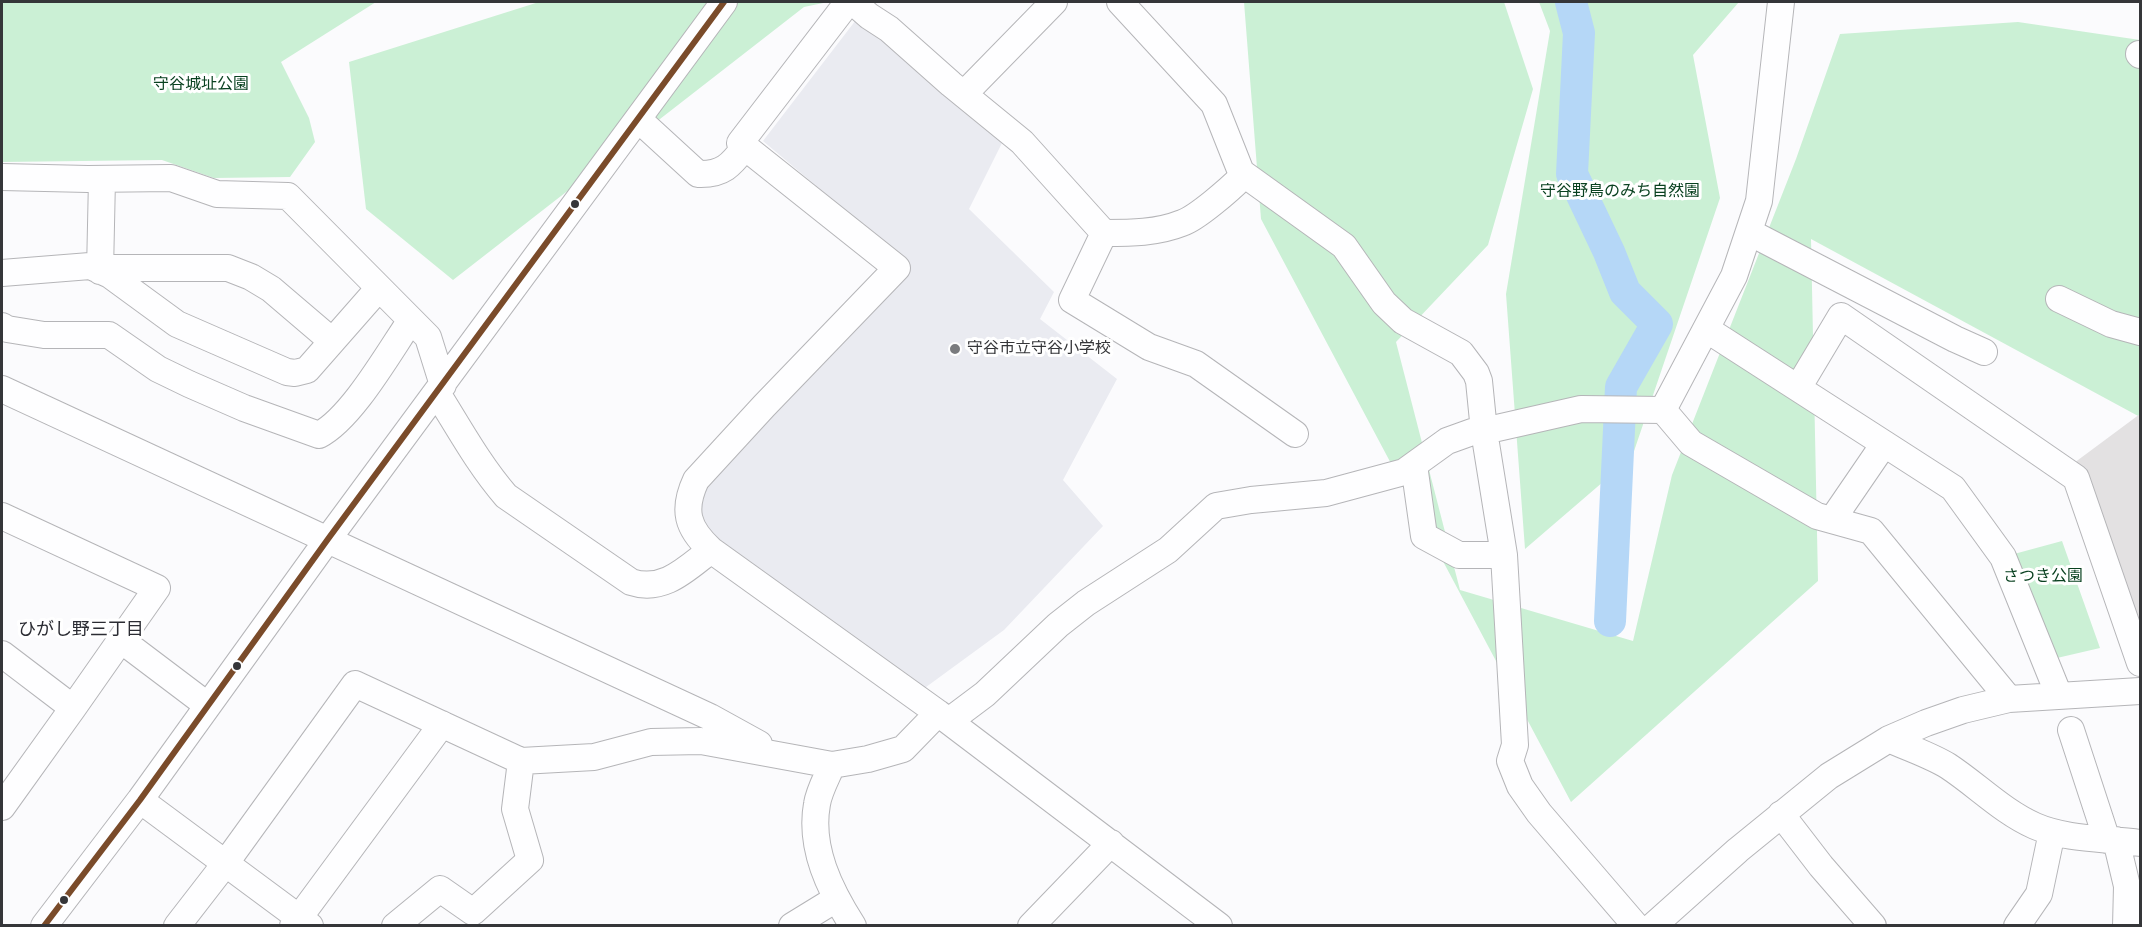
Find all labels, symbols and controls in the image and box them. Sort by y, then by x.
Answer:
park label: 守谷城址公園 [153,75,249,95]
park label: 守谷野鳥のみち自然園 [1540,182,1700,202]
unlabelled marker [569,198,581,210]
place label: 守谷市立守谷小学校 [967,339,1111,359]
marker: 守谷市立守谷小学校 [948,342,962,356]
park label: さつき公園 [2003,567,2083,587]
district label: ひがし野三丁目 [18,619,144,641]
unlabelled marker [231,660,243,672]
unlabelled marker [58,894,70,906]

